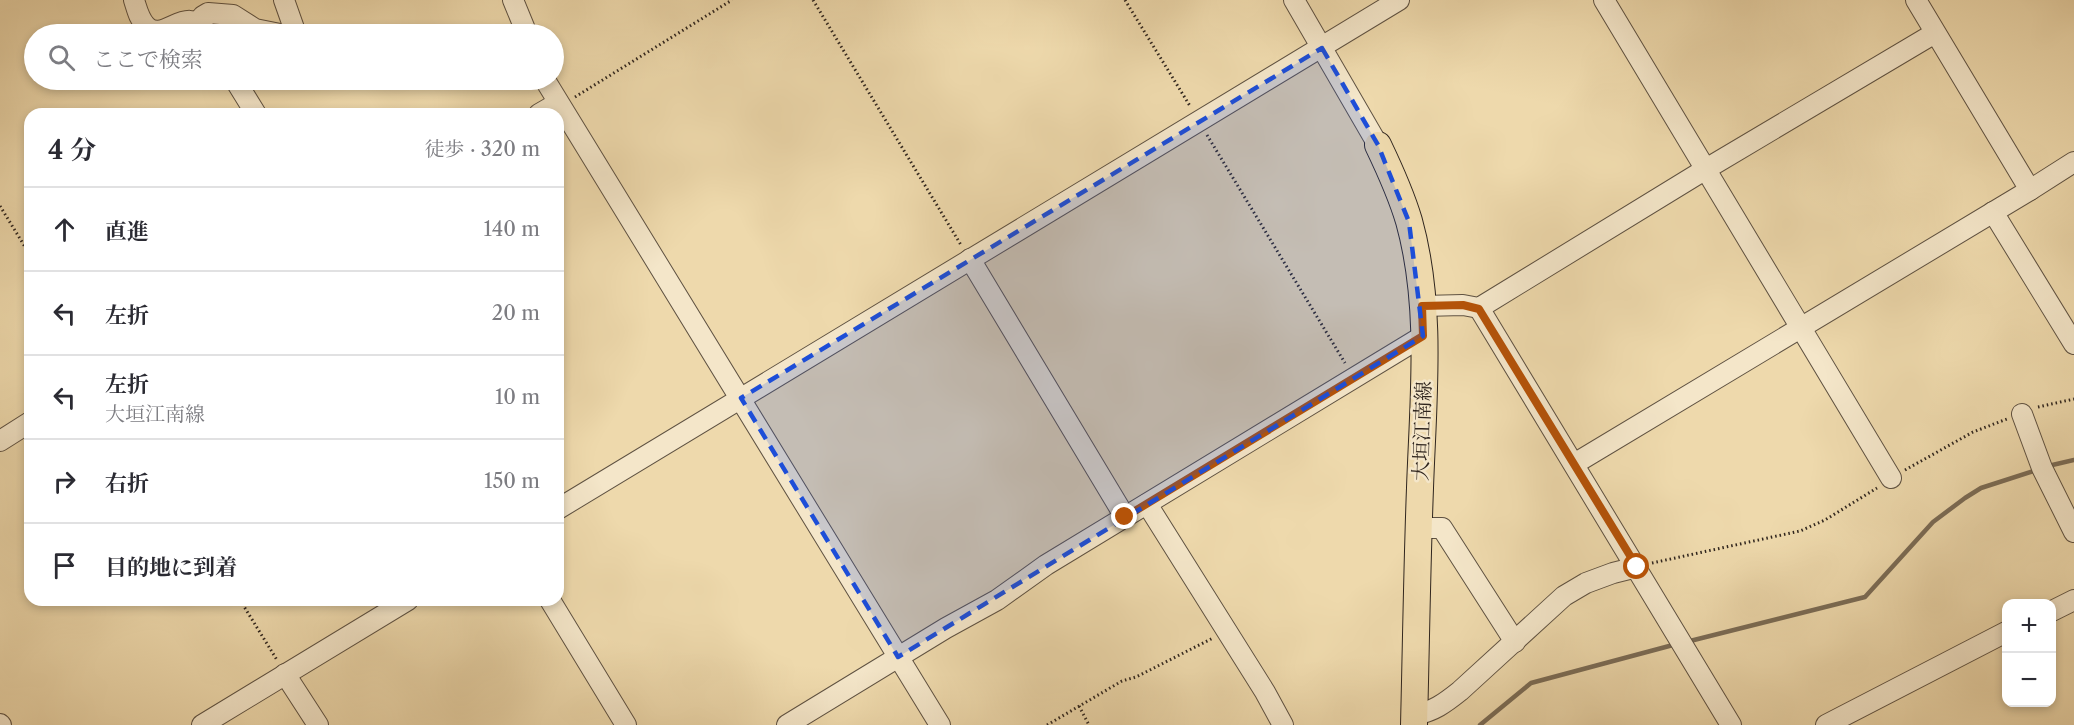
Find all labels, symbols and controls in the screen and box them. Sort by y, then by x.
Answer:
search box [24,24,564,90]
icon: search [45,41,78,74]
text: ここで検索 [93,46,203,73]
text: 4 分 [48,134,96,166]
text: 徒歩 · 320 m [425,137,540,161]
icon: ahead [48,213,81,246]
text: 140 m [483,217,540,241]
text: 直進 [105,218,149,245]
icon: left [48,297,81,330]
text: 20 m [492,301,540,325]
text: 左折 [105,302,149,329]
text: 左折 [105,371,149,398]
icon: left [48,381,81,414]
street label: 大垣江南線 [1408,381,1436,481]
text: 10 m [495,385,540,409]
text: 大垣江南線 [105,402,205,426]
icon: right [48,465,81,498]
text: 150 m [484,469,540,493]
text: 右折 [105,470,149,497]
route end [1111,503,1137,529]
icon: arrive [48,549,81,582]
route start [1623,553,1649,579]
text: 目的地に到着 [105,554,237,581]
map controls [2002,599,2056,707]
button: + [2002,599,2056,653]
button: − [2002,653,2056,707]

